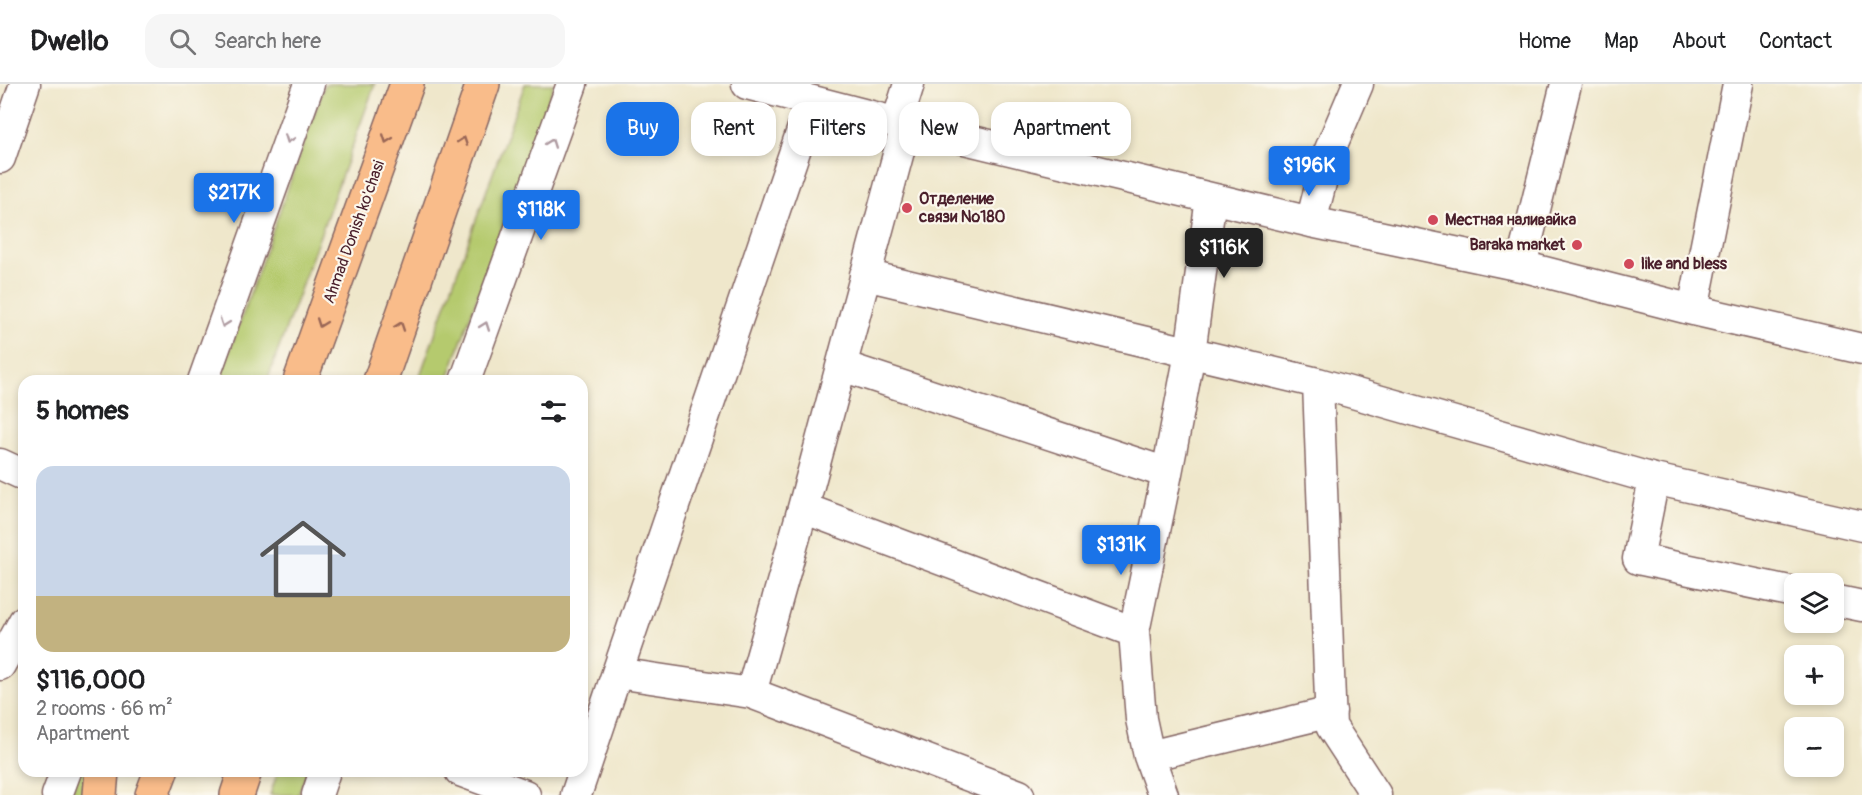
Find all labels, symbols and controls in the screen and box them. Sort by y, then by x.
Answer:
search box [145,14,565,68]
text: Dwello [30,24,109,59]
icon: search [166,25,199,58]
text: Search here [214,27,321,55]
text: Home [1518,28,1571,55]
text: Map [1604,28,1639,55]
text: About [1672,28,1726,55]
text: Contact [1759,28,1832,55]
chip: Buy [606,102,679,156]
chip: Rent [691,102,776,156]
chip: Filters [788,102,887,156]
chip: New [899,102,979,156]
chip: Apartment [991,102,1131,156]
one-way arrow [284,133,297,144]
one-way arrow [382,133,394,144]
one-way arrow [456,137,469,147]
one-way arrow [544,138,557,148]
pin: $196K [1267,146,1351,197]
text: $196K [1283,153,1335,178]
street label: Ahmad Donish ko'chasi [319,158,389,306]
pin: $217K [192,173,276,224]
text: $217K [208,180,260,205]
place label: Отделение связи №180 [918,189,1006,227]
pin: $118K [499,190,583,241]
text: $118K [517,197,565,222]
marker: Отделение связи №180 [900,201,914,215]
place label: Местная наливайка [1445,210,1577,230]
marker: Местная наливайка [1426,213,1440,227]
pin: $116K [1182,228,1266,279]
text: $116K [1199,235,1249,260]
place label: Baraka market [1469,235,1566,255]
marker: Baraka market [1570,238,1584,252]
place label: like and bless [1641,254,1728,274]
marker: like and bless [1622,257,1636,271]
one-way arrow [219,317,232,328]
one-way arrow [316,317,329,328]
one-way arrow [392,321,405,332]
one-way arrow [478,321,491,332]
text: 5 homes [36,395,129,427]
icon: filters [537,395,570,428]
icon: home [249,505,357,613]
pin: $131K [1079,525,1163,576]
text: $131K [1096,532,1146,557]
map controls [1784,573,1844,777]
button: layers [1784,573,1844,633]
button: + [1784,645,1844,705]
text: $116,000 [36,664,145,696]
text: 2 rooms · 66 m² [36,696,173,721]
button: − [1784,717,1844,777]
text: Apartment [36,721,129,746]

